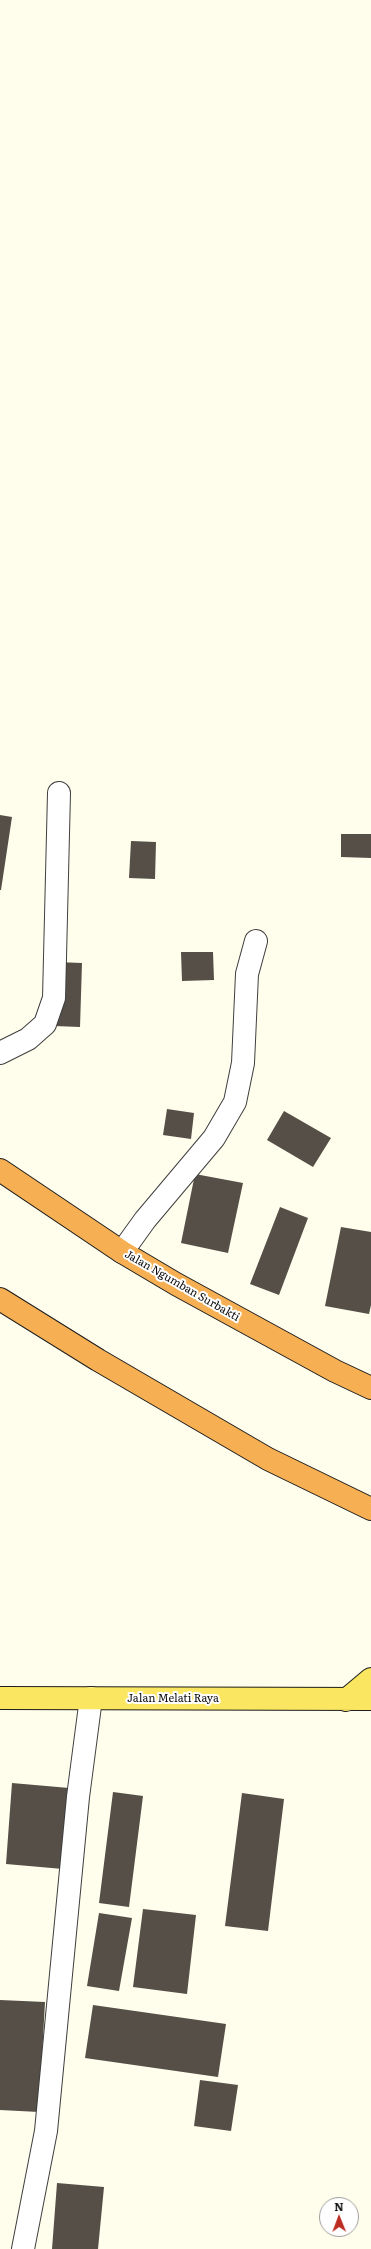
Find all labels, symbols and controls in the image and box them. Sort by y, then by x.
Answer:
street label: Jalan Ngumban Surbakti [122,1248,242,1324]
street label: Jalan Melati Raya [127,1692,219,1706]
north arrow [319,2197,359,2237]
text: N [334,2198,344,2214]

